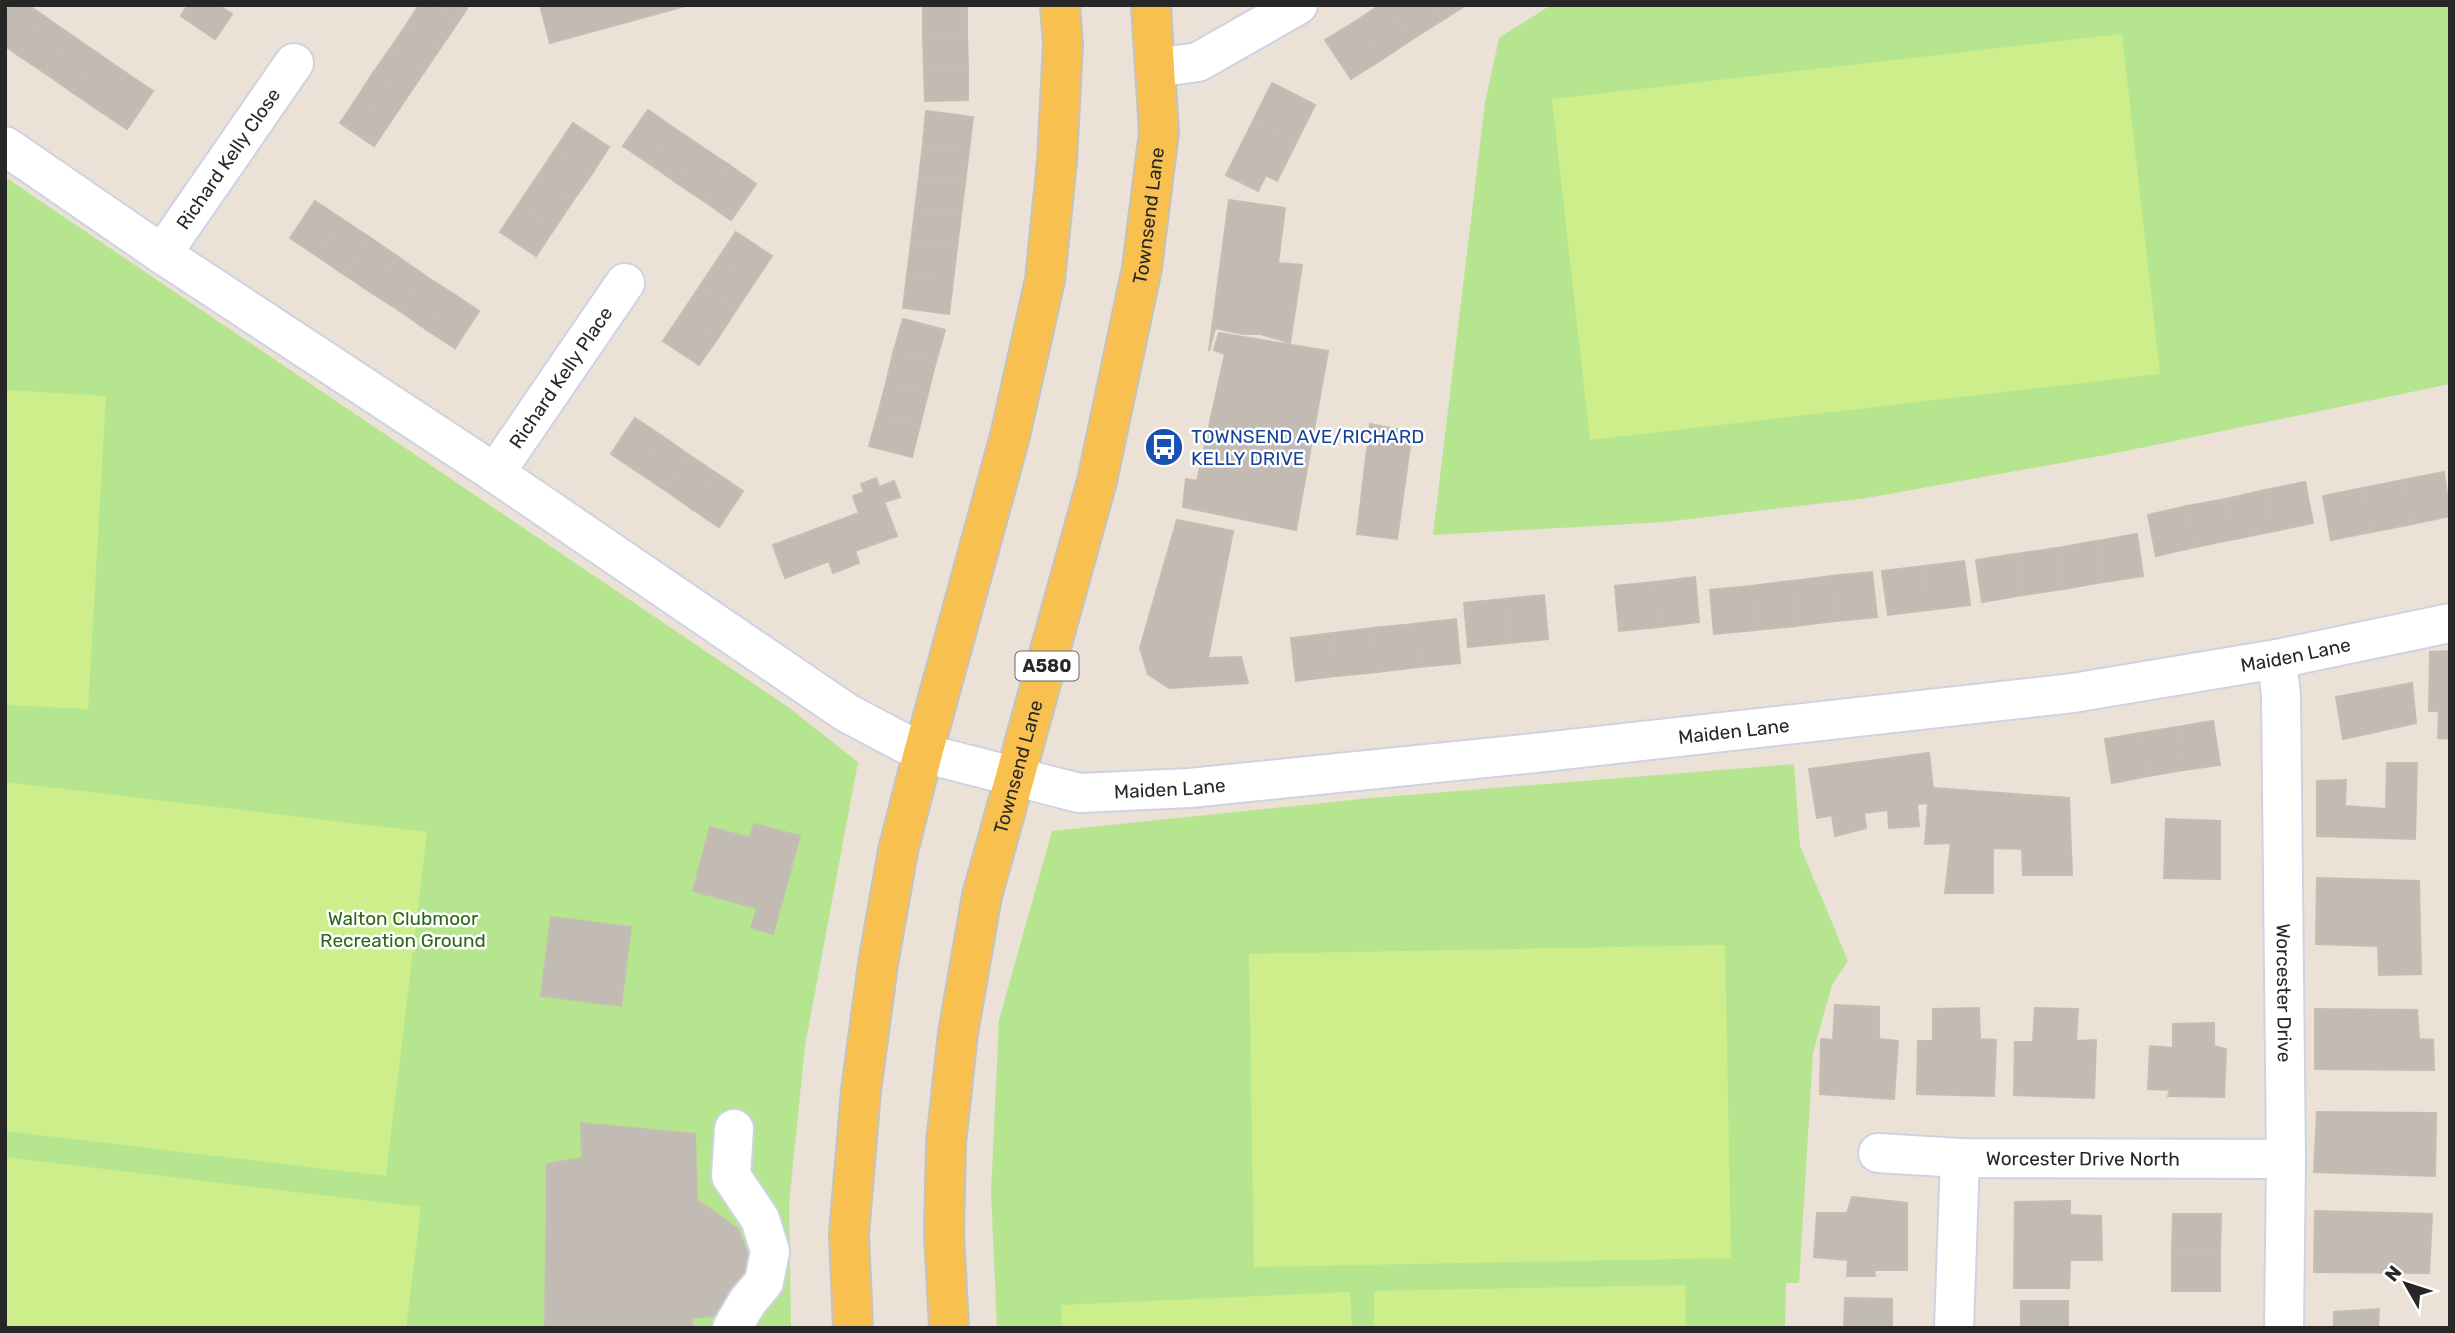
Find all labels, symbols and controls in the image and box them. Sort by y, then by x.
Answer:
street label: Richard Kelly Close [172,84,285,234]
street label: Townsend Lane [1128,146,1169,286]
street label: Richard Kelly Place [504,302,617,453]
place label: TOWNSEND AVE/RICHARD KELLY DRIVE [1191,425,1424,470]
bus stop icon: TOWNSEND AVE/RICHARD KELLY DRIVE [1143,426,1185,468]
street label: Maiden Lane [2239,633,2353,677]
road number: A580 [1016,652,1078,680]
street label: Townsend Lane [989,697,1048,836]
street label: Maiden Lane [1677,714,1791,749]
street label: Maiden Lane [1114,773,1227,803]
park label: Walton Clubmoor Recreation Ground [320,907,486,952]
street label: Worcester Drive [2271,923,2296,1062]
street label: Worcester Drive North [1986,1147,2180,1171]
north arrow [2371,1249,2441,1319]
text: N [2380,1261,2406,1286]

